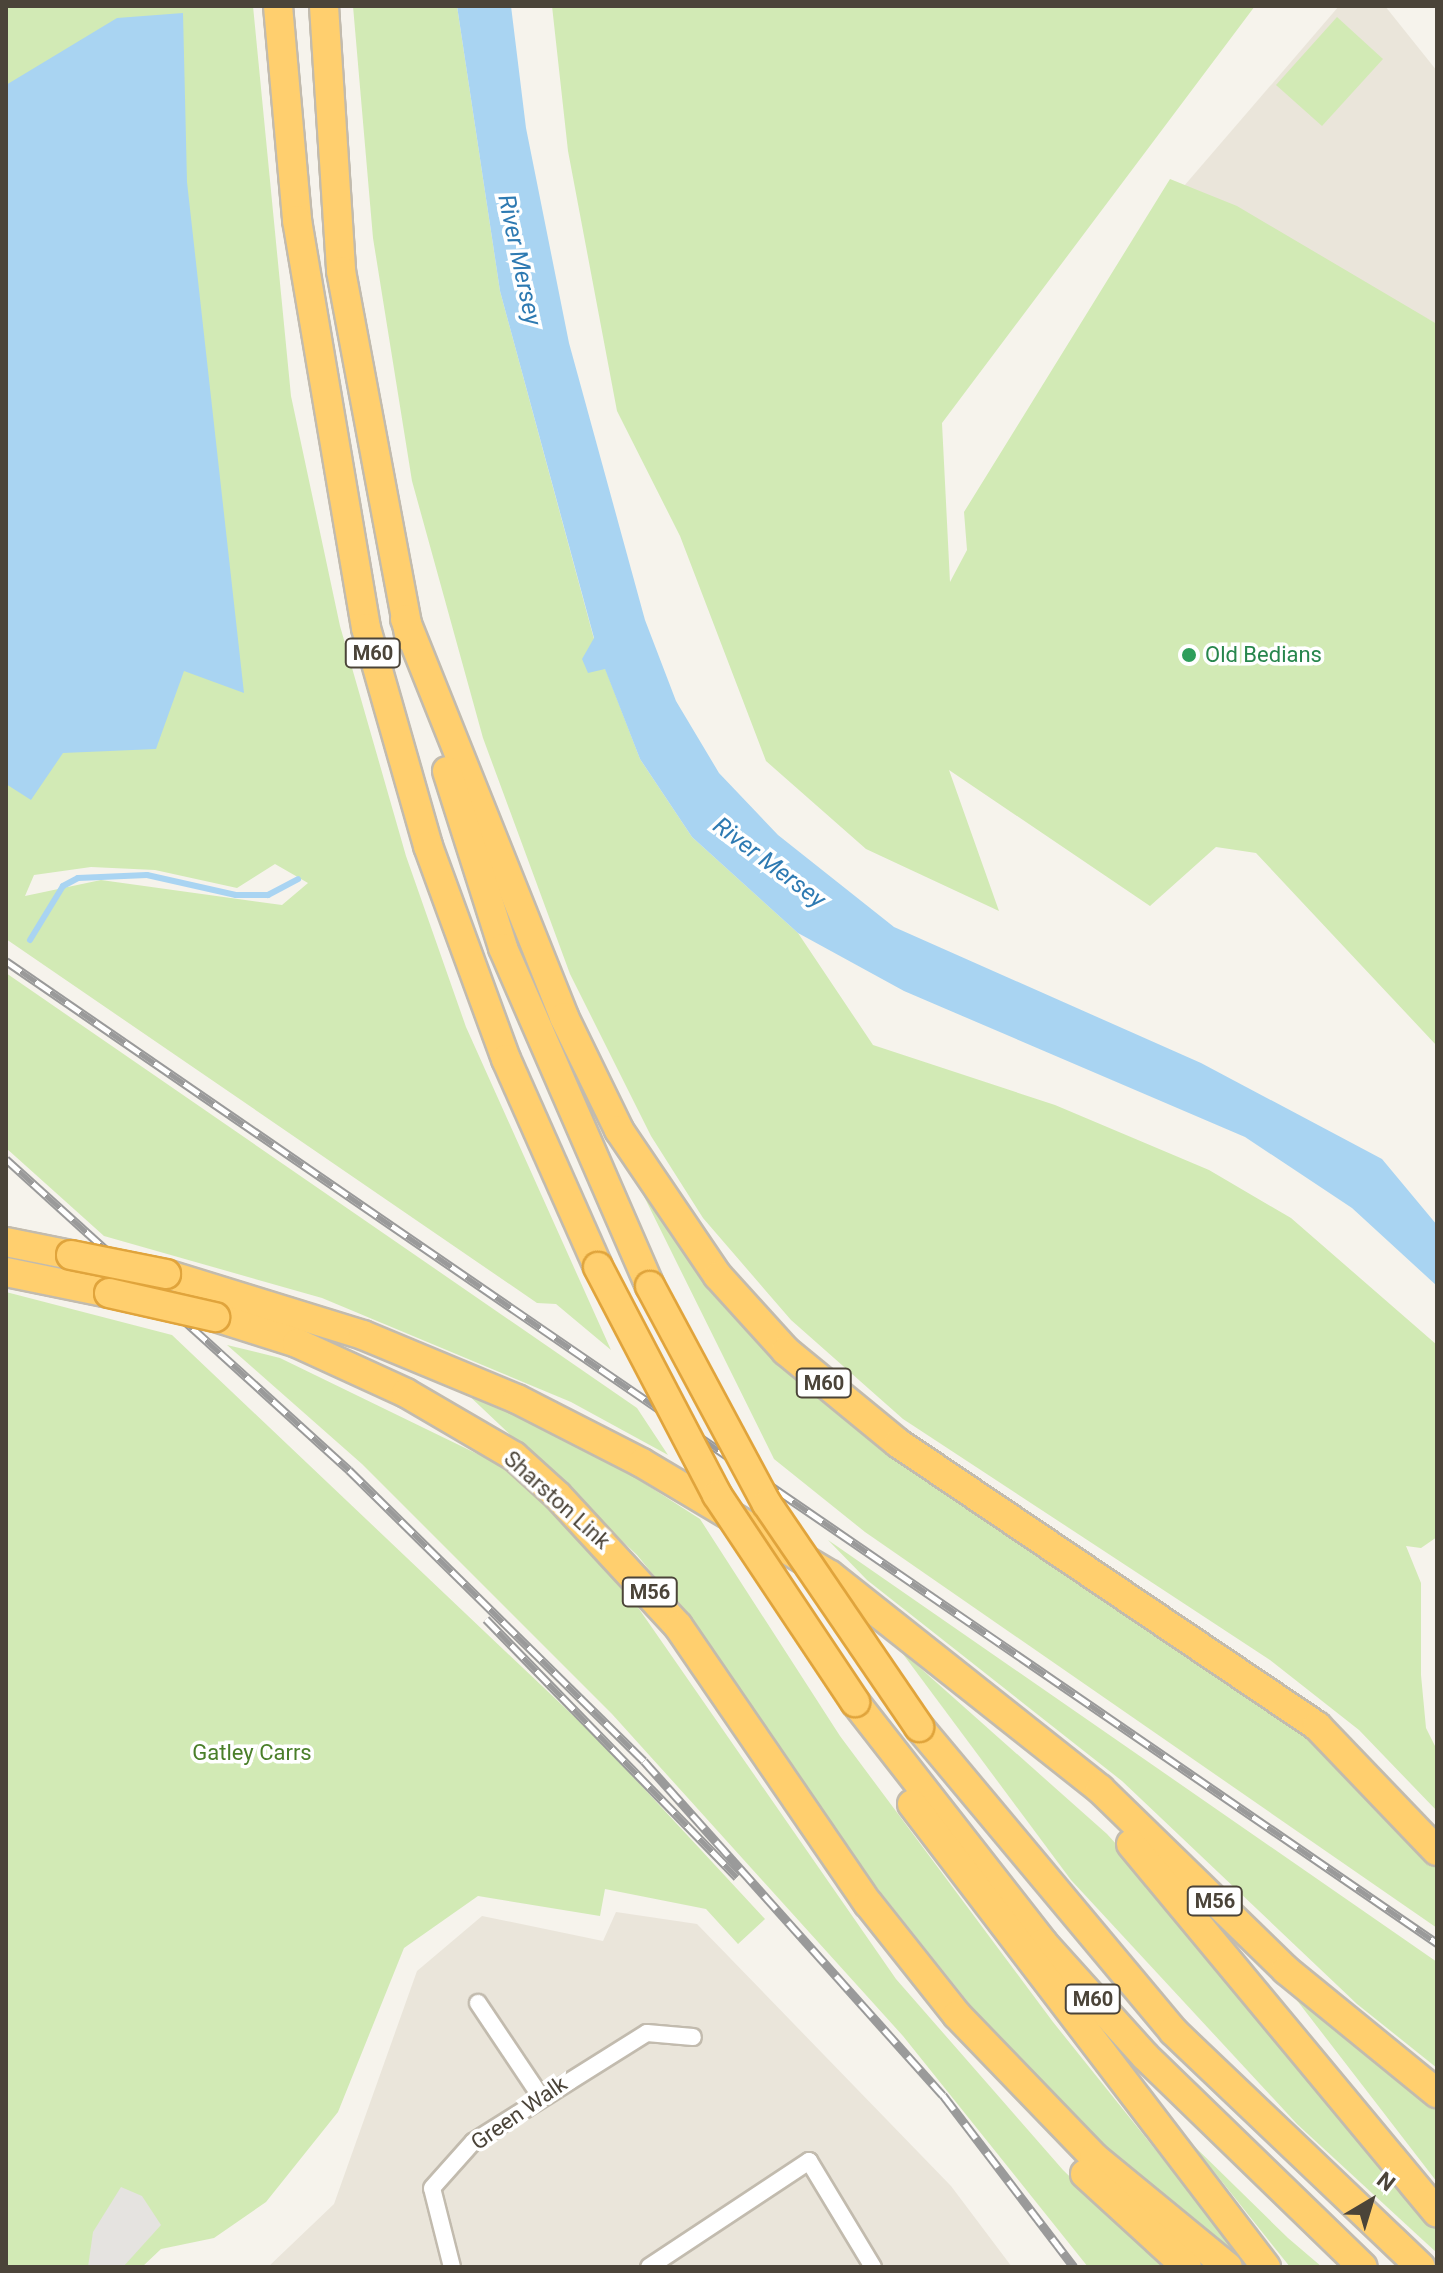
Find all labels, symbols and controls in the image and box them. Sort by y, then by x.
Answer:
water label: River Mersey [491,192,547,328]
road number: M60 [343,637,403,669]
place label: Old Bedians [1205,642,1322,668]
marker: Old Bedians [1180,646,1198,664]
water label: River Mersey [707,811,831,915]
road number: M60 [794,1367,854,1399]
street label: Sharston Link [499,1445,615,1555]
road number: M56 [620,1576,680,1608]
park label: Gatley Carrs [192,1740,312,1766]
road number: M56 [1185,1885,1245,1917]
road number: M60 [1063,1983,1123,2015]
street label: Green Walk [466,2070,572,2156]
north arrow [1331,2161,1411,2241]
text: N [1372,2167,1400,2196]

